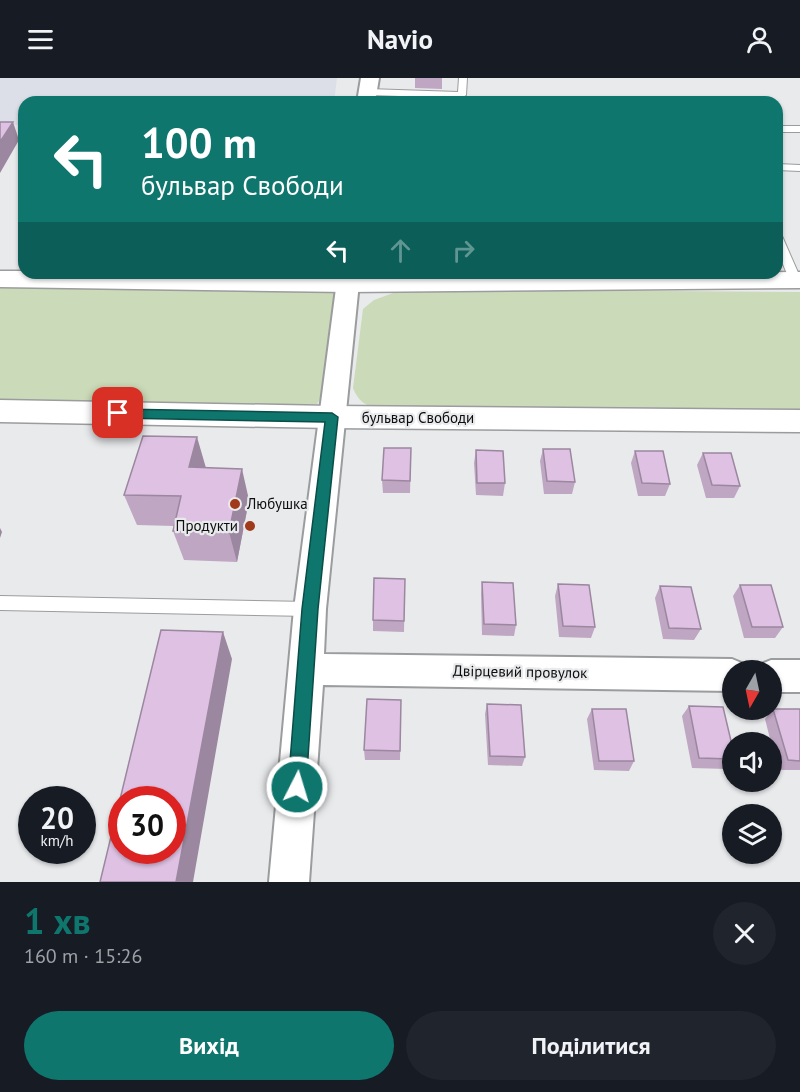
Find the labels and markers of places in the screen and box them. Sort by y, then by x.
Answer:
pin [92,387,143,438]
place label: Любушка [246,494,308,513]
marker: Любушка [228,497,242,511]
place label: Продукти [176,516,238,535]
marker: Продукти [243,519,257,533]

